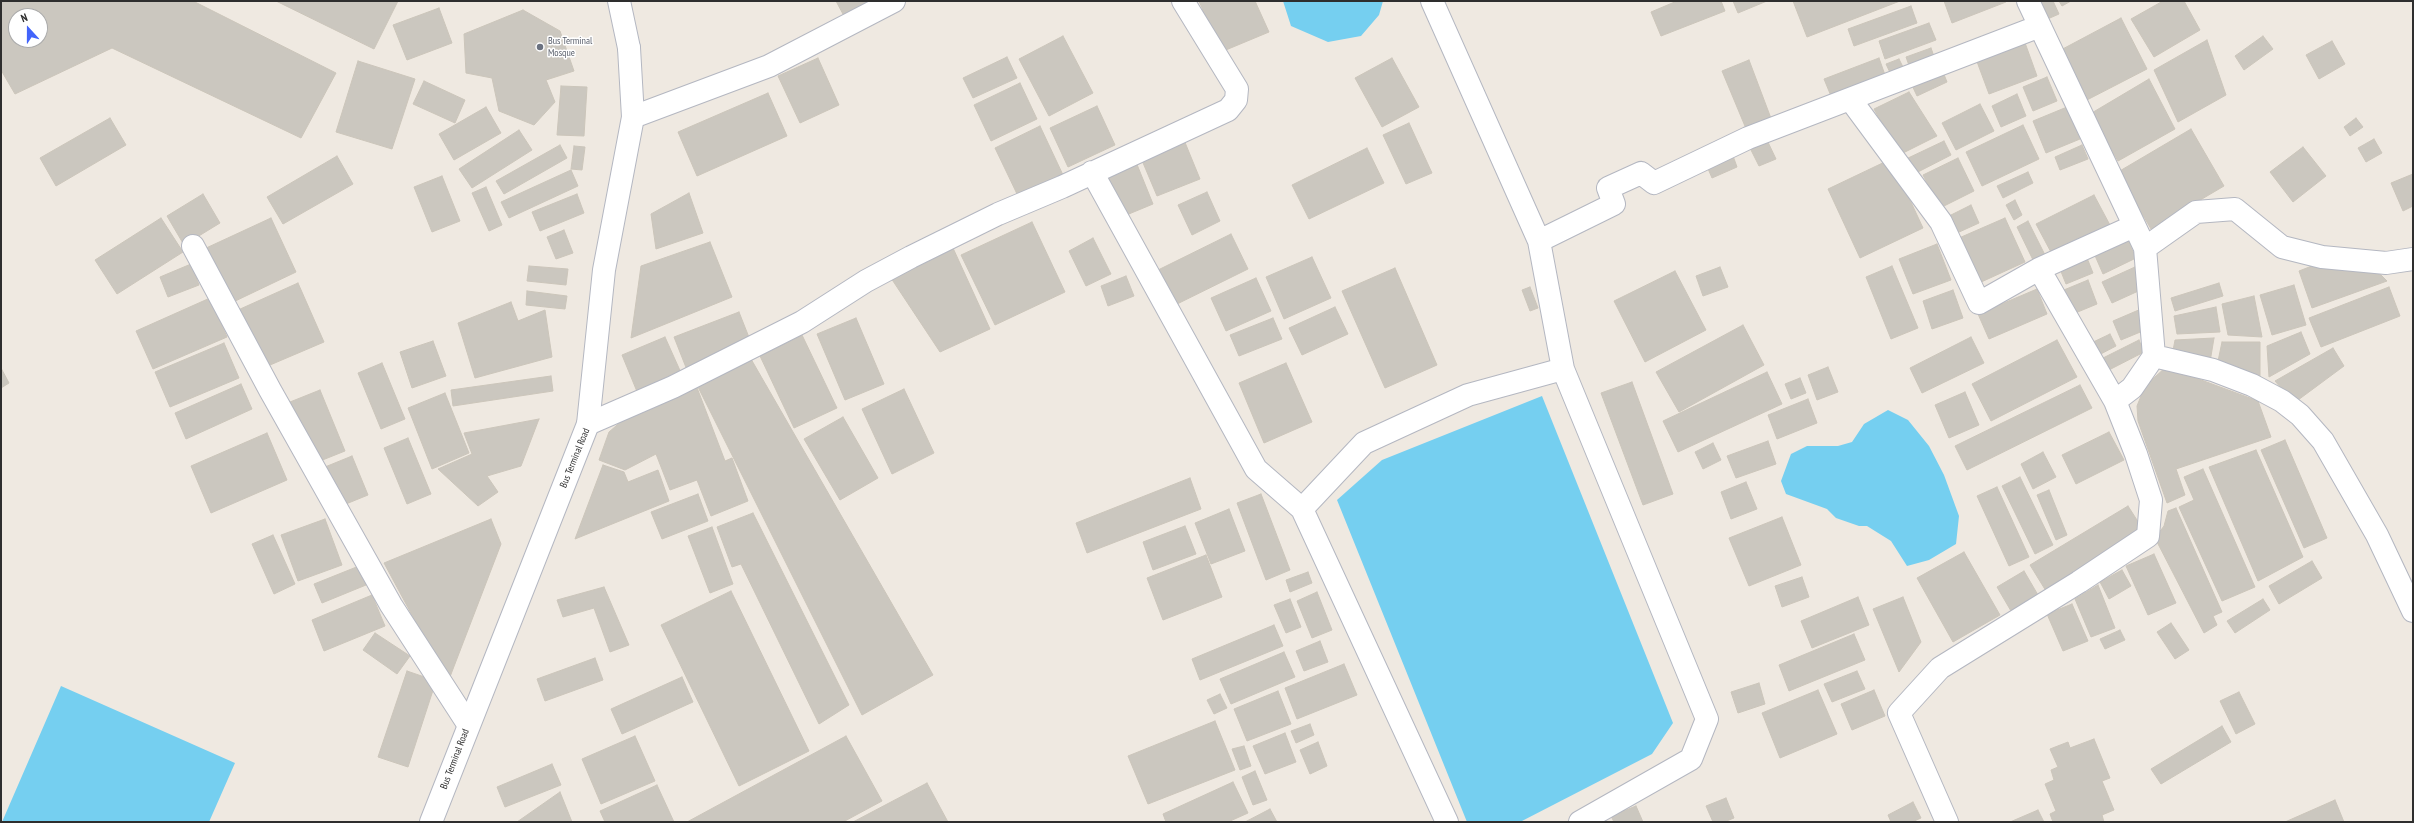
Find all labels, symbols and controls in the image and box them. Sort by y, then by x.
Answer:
north arrow [8,8,48,48]
text: N [19,10,29,25]
place label: Bus Terminal Mosque [548,35,592,58]
marker: Bus Terminal Mosque [535,42,545,52]
street label: Bus Terminal Road [558,426,592,490]
street label: Bus Terminal Road [438,727,472,791]

